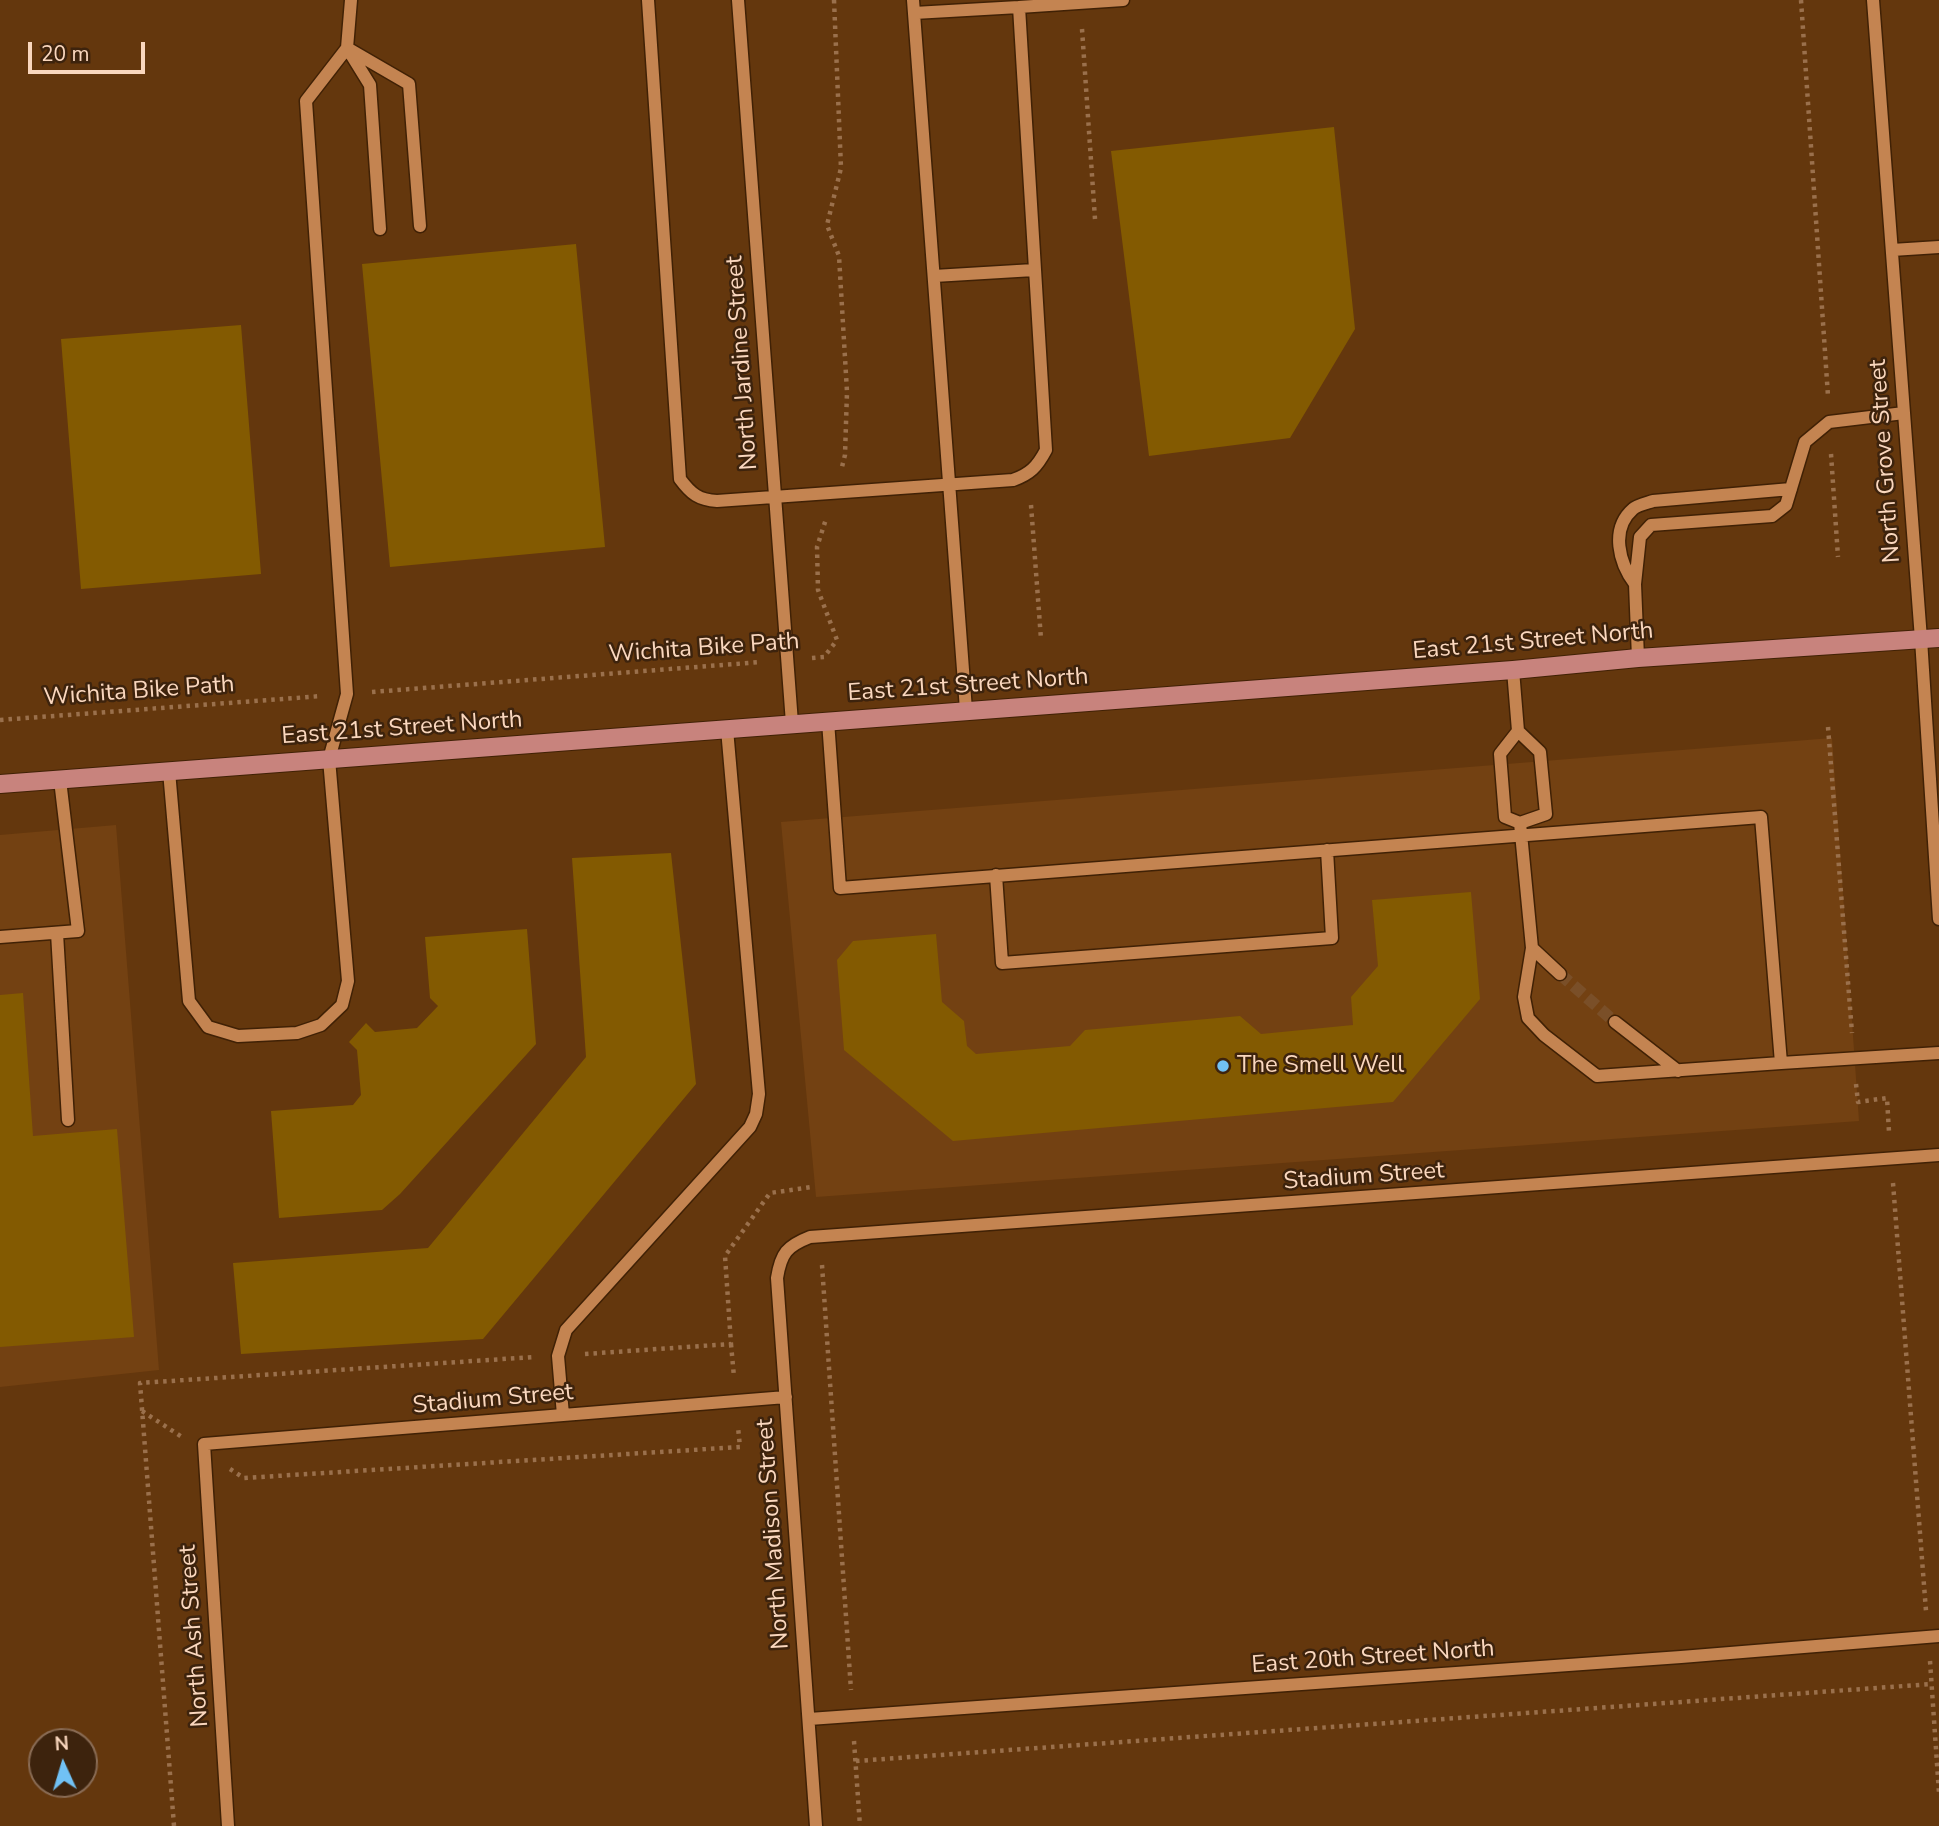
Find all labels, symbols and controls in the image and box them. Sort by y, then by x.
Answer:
scale bar [32,28,149,72]
text: 20 m [41,40,90,68]
street label: North Jardine Street [721,255,765,471]
street label: North Grove Street [1865,358,1907,564]
street label: East 21st Street North [1412,617,1654,667]
street label: Wichita Bike Path [608,628,800,670]
street label: East 21st Street North [847,663,1089,709]
street label: Wichita Bike Path [43,671,235,713]
street label: East 21st Street North [281,706,523,752]
place label: The Smell Well [1237,1052,1404,1080]
marker: The Smell Well [1215,1058,1231,1074]
street label: Stadium Street [1283,1157,1445,1197]
street label: Stadium Street [412,1379,574,1421]
street label: North Madison Street [752,1418,796,1650]
street label: North Ash Street [174,1544,216,1728]
street label: East 20th Street North [1251,1635,1495,1681]
north arrow [28,1728,98,1798]
text: N [54,1731,70,1758]

